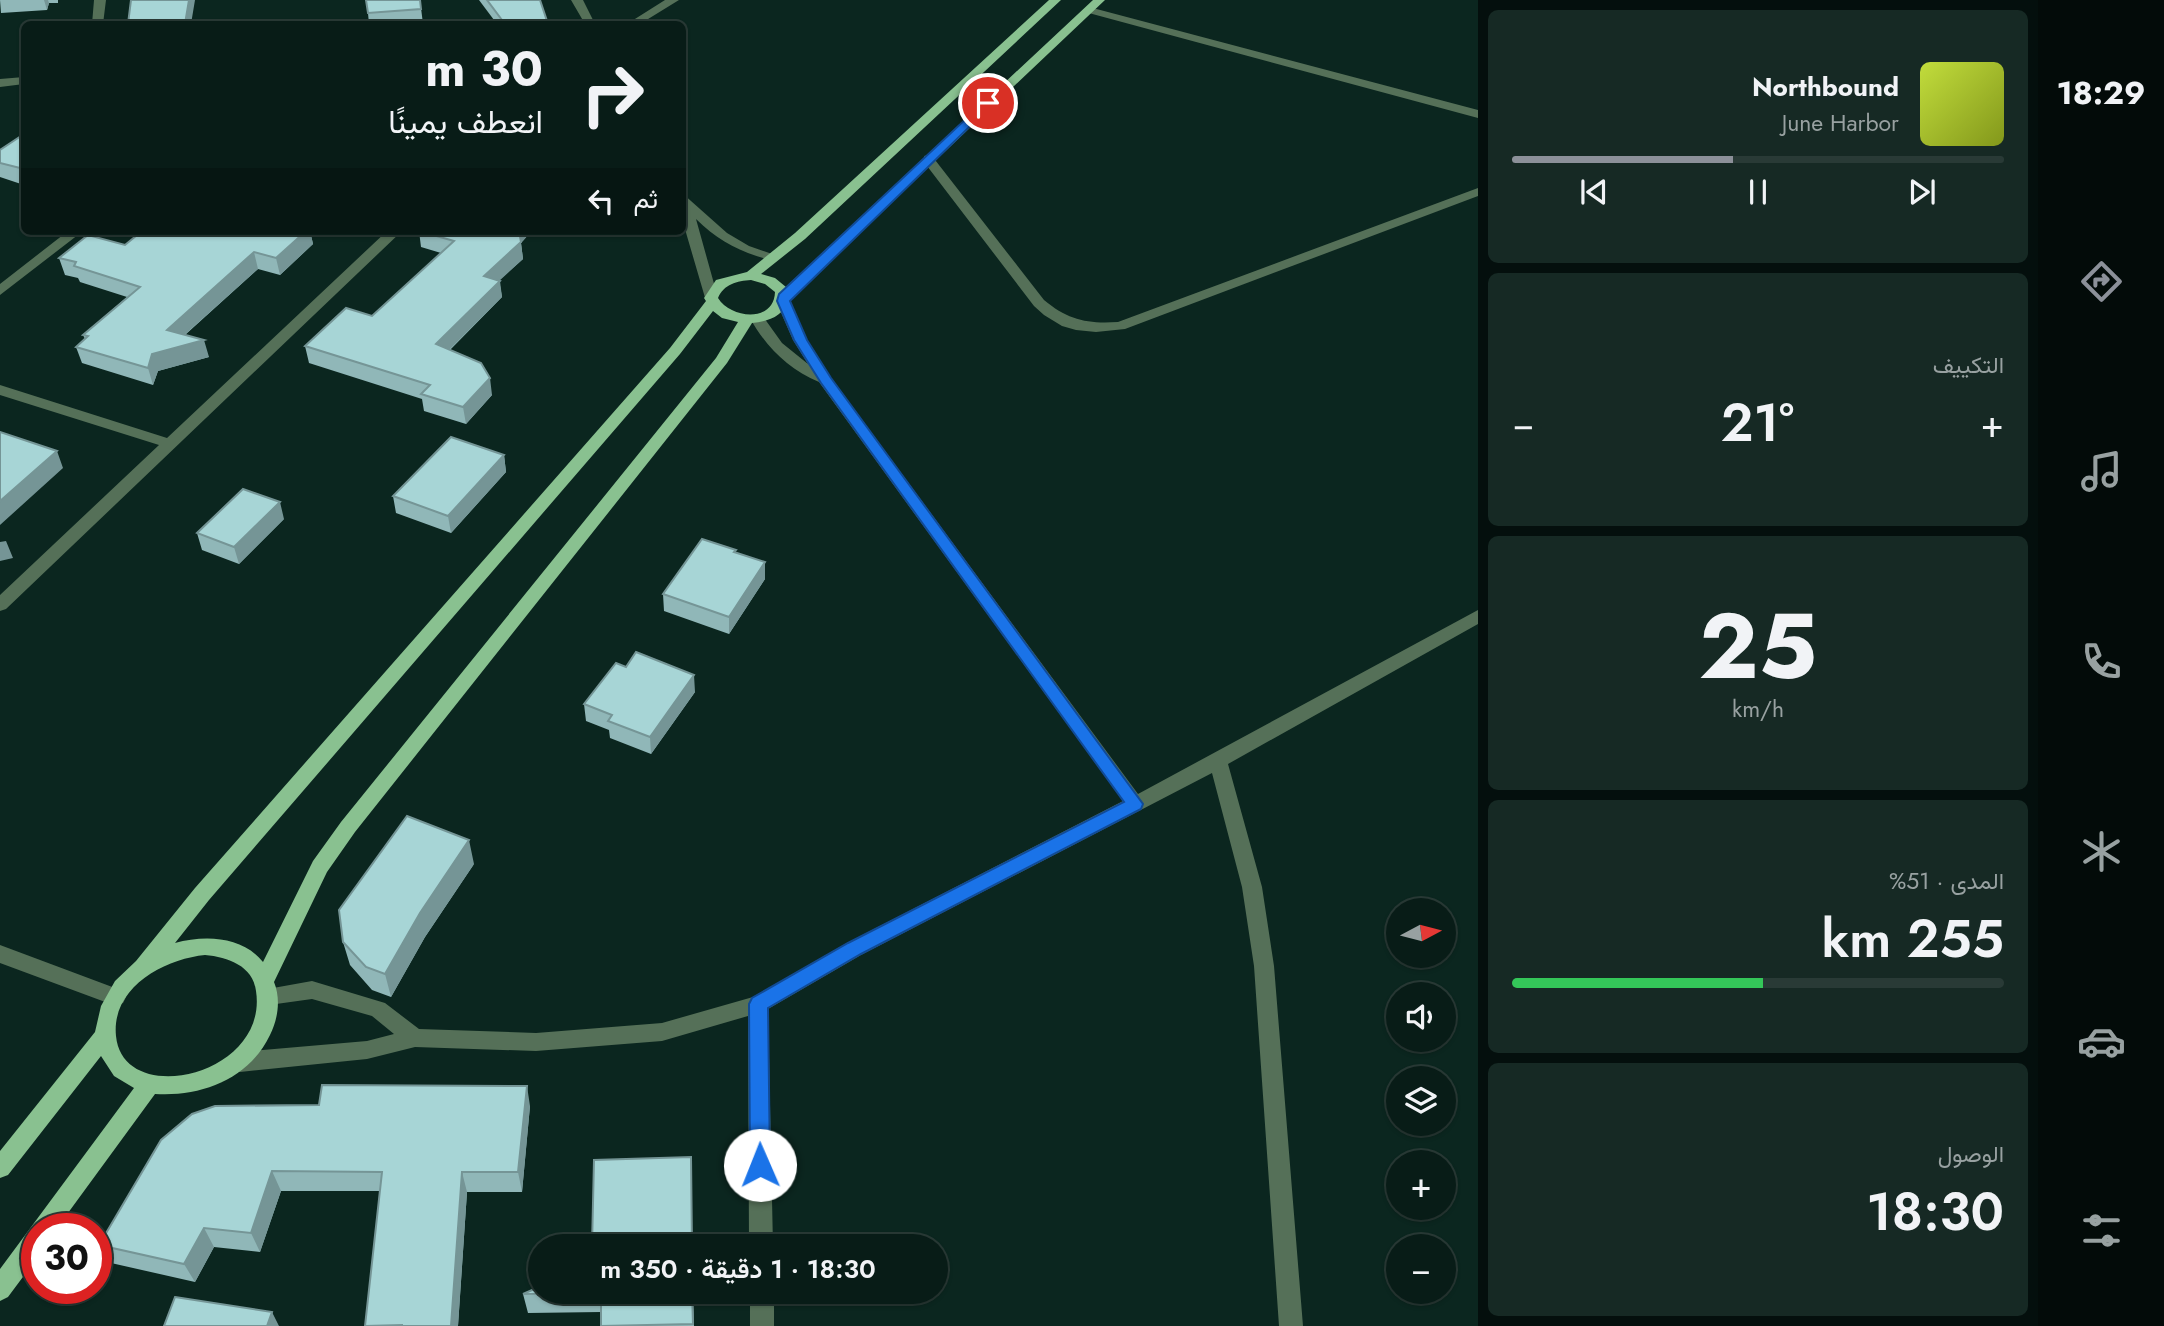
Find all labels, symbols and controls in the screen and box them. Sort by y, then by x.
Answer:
text: 30 m [425,34,543,104]
icon: right [567,49,658,140]
text: Northbound [1752,68,1899,106]
text: 18:29 [2056,70,2146,116]
pin [958,73,1018,133]
icon: arrive [969,84,1007,122]
text: انعطف يمينًا [388,99,543,145]
text: June Harbor [1782,106,1899,140]
icon: previous [1575,173,1613,211]
icon: pause [1739,173,1777,211]
icon: next [1903,173,1941,211]
text: ثم [634,180,658,218]
icon: left [582,182,620,220]
icon: directions [2077,257,2126,306]
text: التكييف [1933,348,2004,382]
text: 21° [1721,385,1794,461]
text: − [1512,396,1534,451]
text: + [1981,396,2004,451]
icon: music [2077,447,2126,496]
text: 25 [1699,581,1817,712]
icon: phone [2077,637,2126,686]
text: km/h [1732,692,1784,726]
icon: climate [2077,827,2126,876]
text: المدى · 51% [1889,864,2004,898]
north arrow [1386,898,1456,968]
map controls [1386,898,1456,1304]
text: 255 km [1821,901,2004,977]
button: sound [1386,982,1456,1052]
icon: car [2077,1017,2126,1066]
button: layers [1386,1066,1456,1136]
position arrow [723,1128,797,1202]
text: الوصول [1938,1137,2004,1171]
button: + [1386,1150,1456,1220]
text: 18:30 [1866,1174,2004,1250]
icon: filters [2077,1206,2126,1255]
speed limit sign: 30 [21,1213,112,1304]
button: − [1386,1234,1456,1304]
text: 18:30 · 1 دقيقة · 350 m [600,1250,876,1288]

